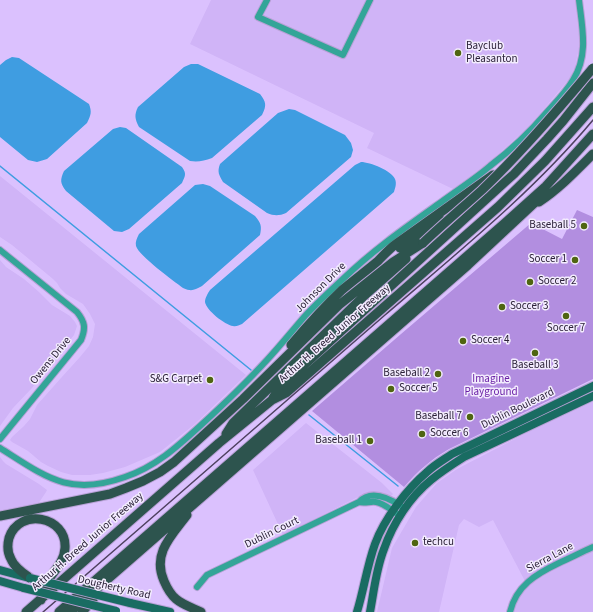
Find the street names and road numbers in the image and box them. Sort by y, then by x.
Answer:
street label: Johnson Drive [293,260,349,316]
street label: Arthur H. Breed Junior Freeway [277,282,393,386]
street label: Owens Drive [28,335,74,387]
street label: Dublin Boulevard [479,386,557,432]
street label: Arthur H. Breed Junior Freeway [30,490,146,594]
street label: Dublin Court [243,514,301,552]
street label: Sierra Lane [524,540,576,576]
street label: Dougherty Road [76,573,152,603]

